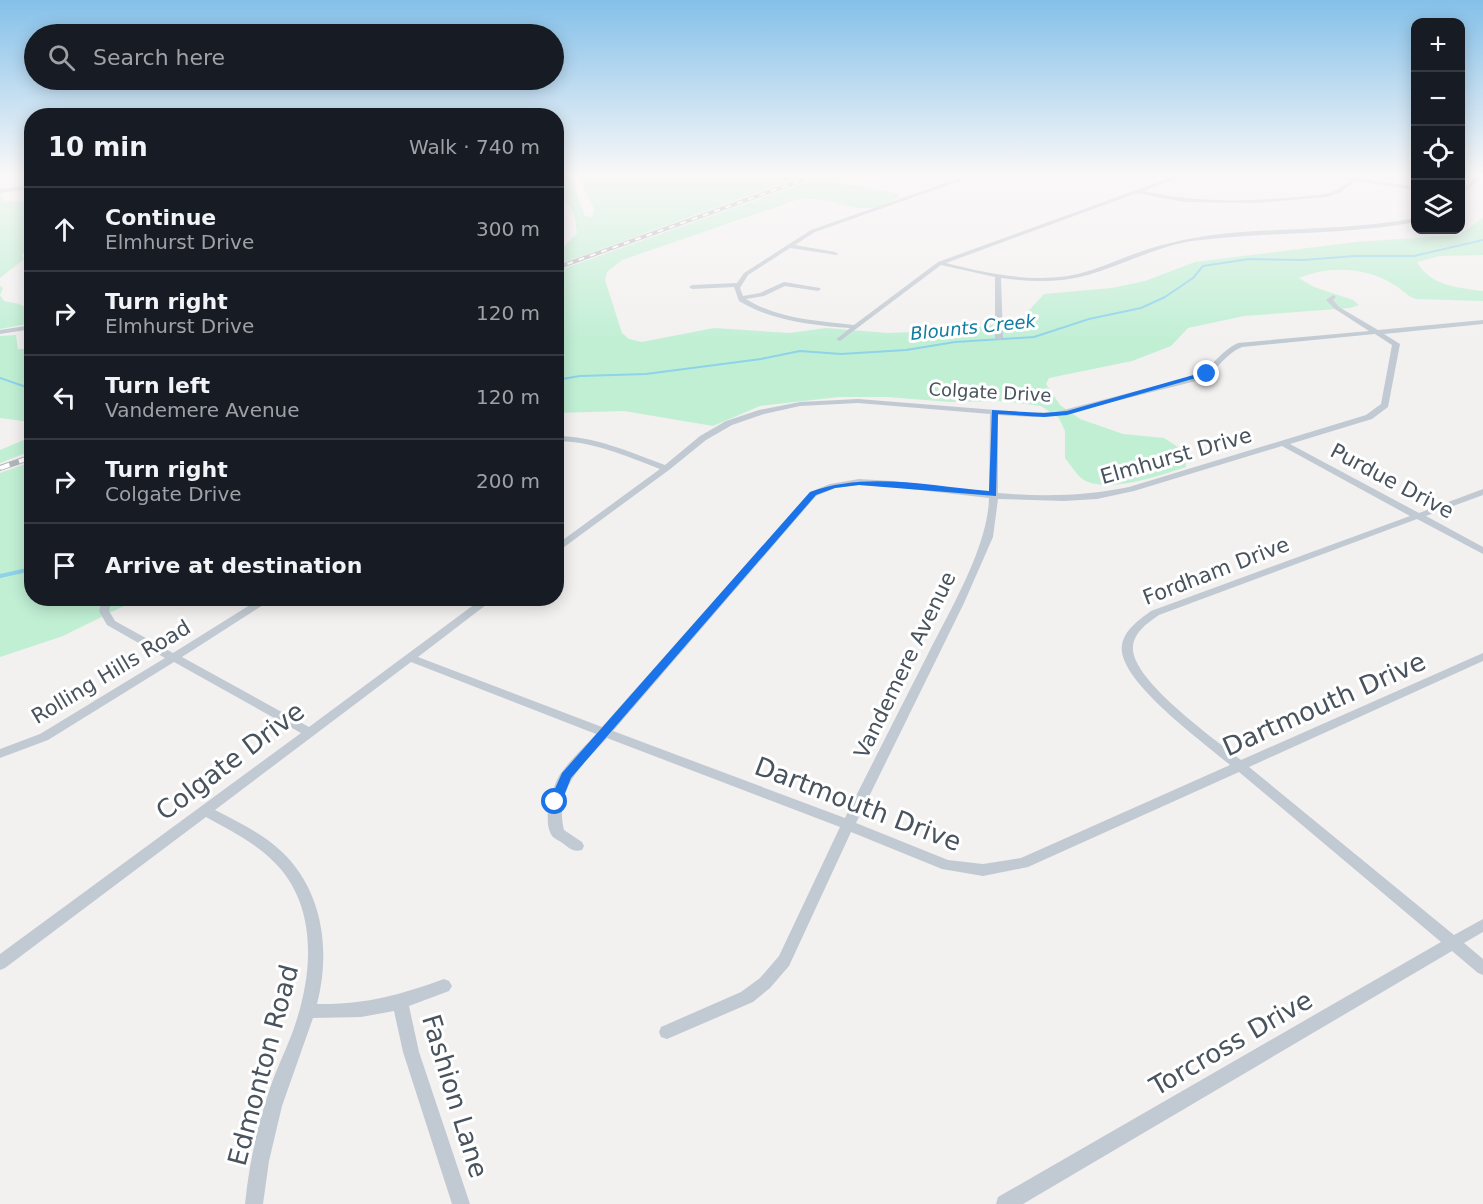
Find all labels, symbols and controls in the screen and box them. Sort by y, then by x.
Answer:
map controls [1411,18,1465,234]
button: + [1411,18,1465,72]
search box [24,24,564,90]
icon: search [45,41,78,74]
text: Search here [93,45,225,70]
button: − [1411,72,1465,126]
button: locate [1411,126,1465,180]
text: 10 min [48,132,148,162]
text: Walk · 740 m [409,135,540,159]
button: layers [1411,180,1465,234]
text: Continue [105,205,216,230]
icon: ahead [48,213,81,246]
text: 300 m [476,217,540,241]
text: Elmhurst Drive [105,230,254,254]
text: Turn right [105,289,228,314]
icon: right [48,297,81,330]
text: 120 m [476,301,540,325]
water label: Blounts Creek [909,310,1038,344]
text: Elmhurst Drive [105,314,254,338]
route end [1193,360,1219,386]
text: Turn left [105,373,210,398]
street label: Colgate Drive [928,378,1052,406]
icon: left [48,381,81,414]
text: 120 m [476,385,540,409]
text: Vandemere Avenue [105,398,300,422]
street label: Elmhurst Drive [1097,423,1255,489]
street label: Purdue Drive [1326,438,1458,524]
text: Turn right [105,457,228,482]
icon: right [48,465,81,498]
text: 200 m [476,469,540,493]
text: Colgate Drive [105,482,242,506]
street label: Fordham Drive [1139,532,1293,610]
icon: arrive [48,549,81,582]
text: Arrive at destination [105,553,362,578]
street label: Vandemere Avenue [849,568,961,762]
street label: Rolling Hills Road [27,615,195,729]
street label: Dartmouth Drive [1218,646,1430,762]
street label: Colgate Drive [150,696,310,826]
street label: Dartmouth Drive [750,751,966,857]
route start [541,788,567,814]
street label: Edmonton Road [222,961,304,1169]
street label: Torcross Drive [1144,984,1318,1102]
street label: Fashion Lane [416,1011,494,1181]

